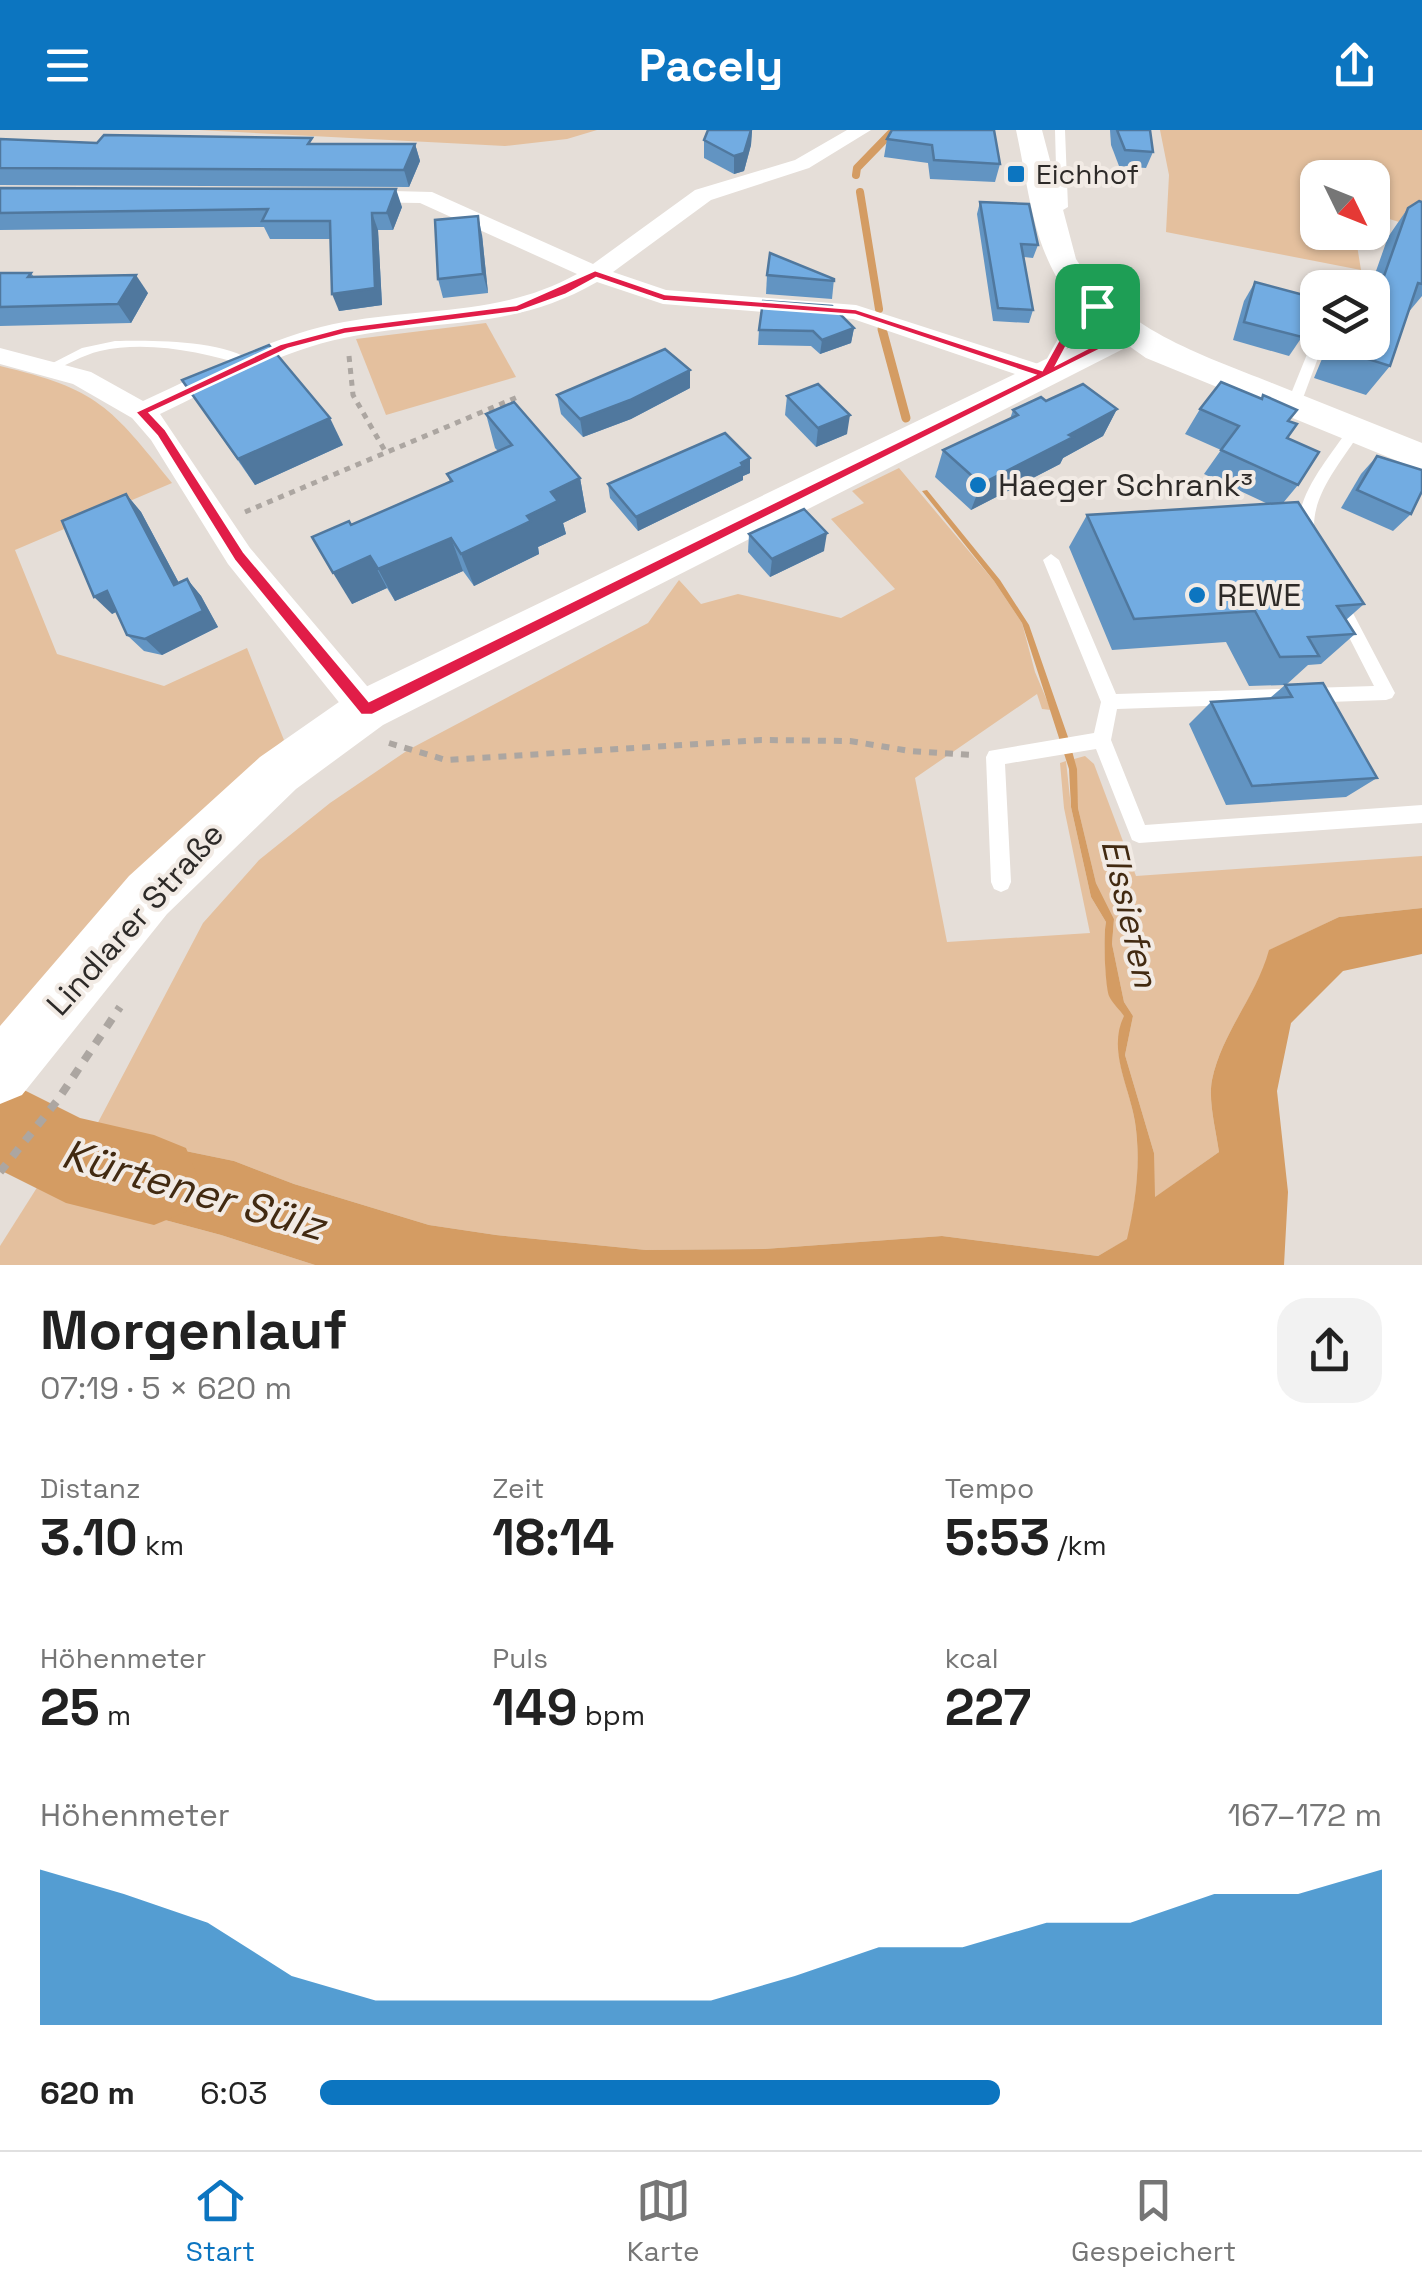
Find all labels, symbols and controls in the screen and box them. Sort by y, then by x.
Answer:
text: Pacely [639,37,783,94]
icon: menu [40,38,95,93]
icon: share [1327,38,1382,93]
place label: Eichhof [1036,156,1139,192]
north arrow [1300,160,1390,250]
map controls [1300,160,1390,360]
marker: Eichhof [1005,163,1027,185]
pin [1055,264,1140,349]
button: layers [1300,270,1390,360]
icon: arrive [1070,279,1125,334]
place label: Haeger Schrank³ [998,465,1253,505]
marker: Haeger Schrank³ [967,474,989,496]
place label: REWE [1217,575,1301,615]
marker: REWE [1186,584,1208,606]
street label: Lindlarer Straße [38,814,232,1024]
water label: Elssiefen [1092,835,1168,992]
water label: Kürtener Sülz [56,1127,334,1253]
text: Morgenlauf [40,1295,347,1365]
button: share [1277,1298,1382,1403]
text: 07:19 · 5 × 620 m [40,1368,292,1408]
text: Distanz [40,1470,141,1506]
text: Zeit [492,1470,544,1506]
text: Tempo [945,1470,1034,1506]
text: 3.10 [40,1506,138,1570]
text: 18:14 [492,1506,614,1570]
text: 5:53 [945,1506,1050,1570]
text: km [138,1527,184,1563]
text: /km [1050,1527,1107,1563]
text: Höhenmeter [40,1640,206,1676]
text: Puls [492,1640,548,1676]
text: kcal [945,1640,999,1676]
text: 25 [40,1676,100,1740]
text: 149 [492,1676,578,1740]
text: 227 [945,1676,1031,1740]
text: m [100,1697,131,1733]
text: bpm [578,1697,645,1733]
text: Höhenmeter [40,1795,230,1835]
text: 167–172 m [1228,1795,1382,1835]
text: 620 m [40,2073,135,2113]
text: 6:03 [200,2073,268,2113]
tab: Start [186,2173,255,2269]
tab: Karte [627,2173,699,2269]
tab: Gespeichert [1071,2173,1236,2269]

